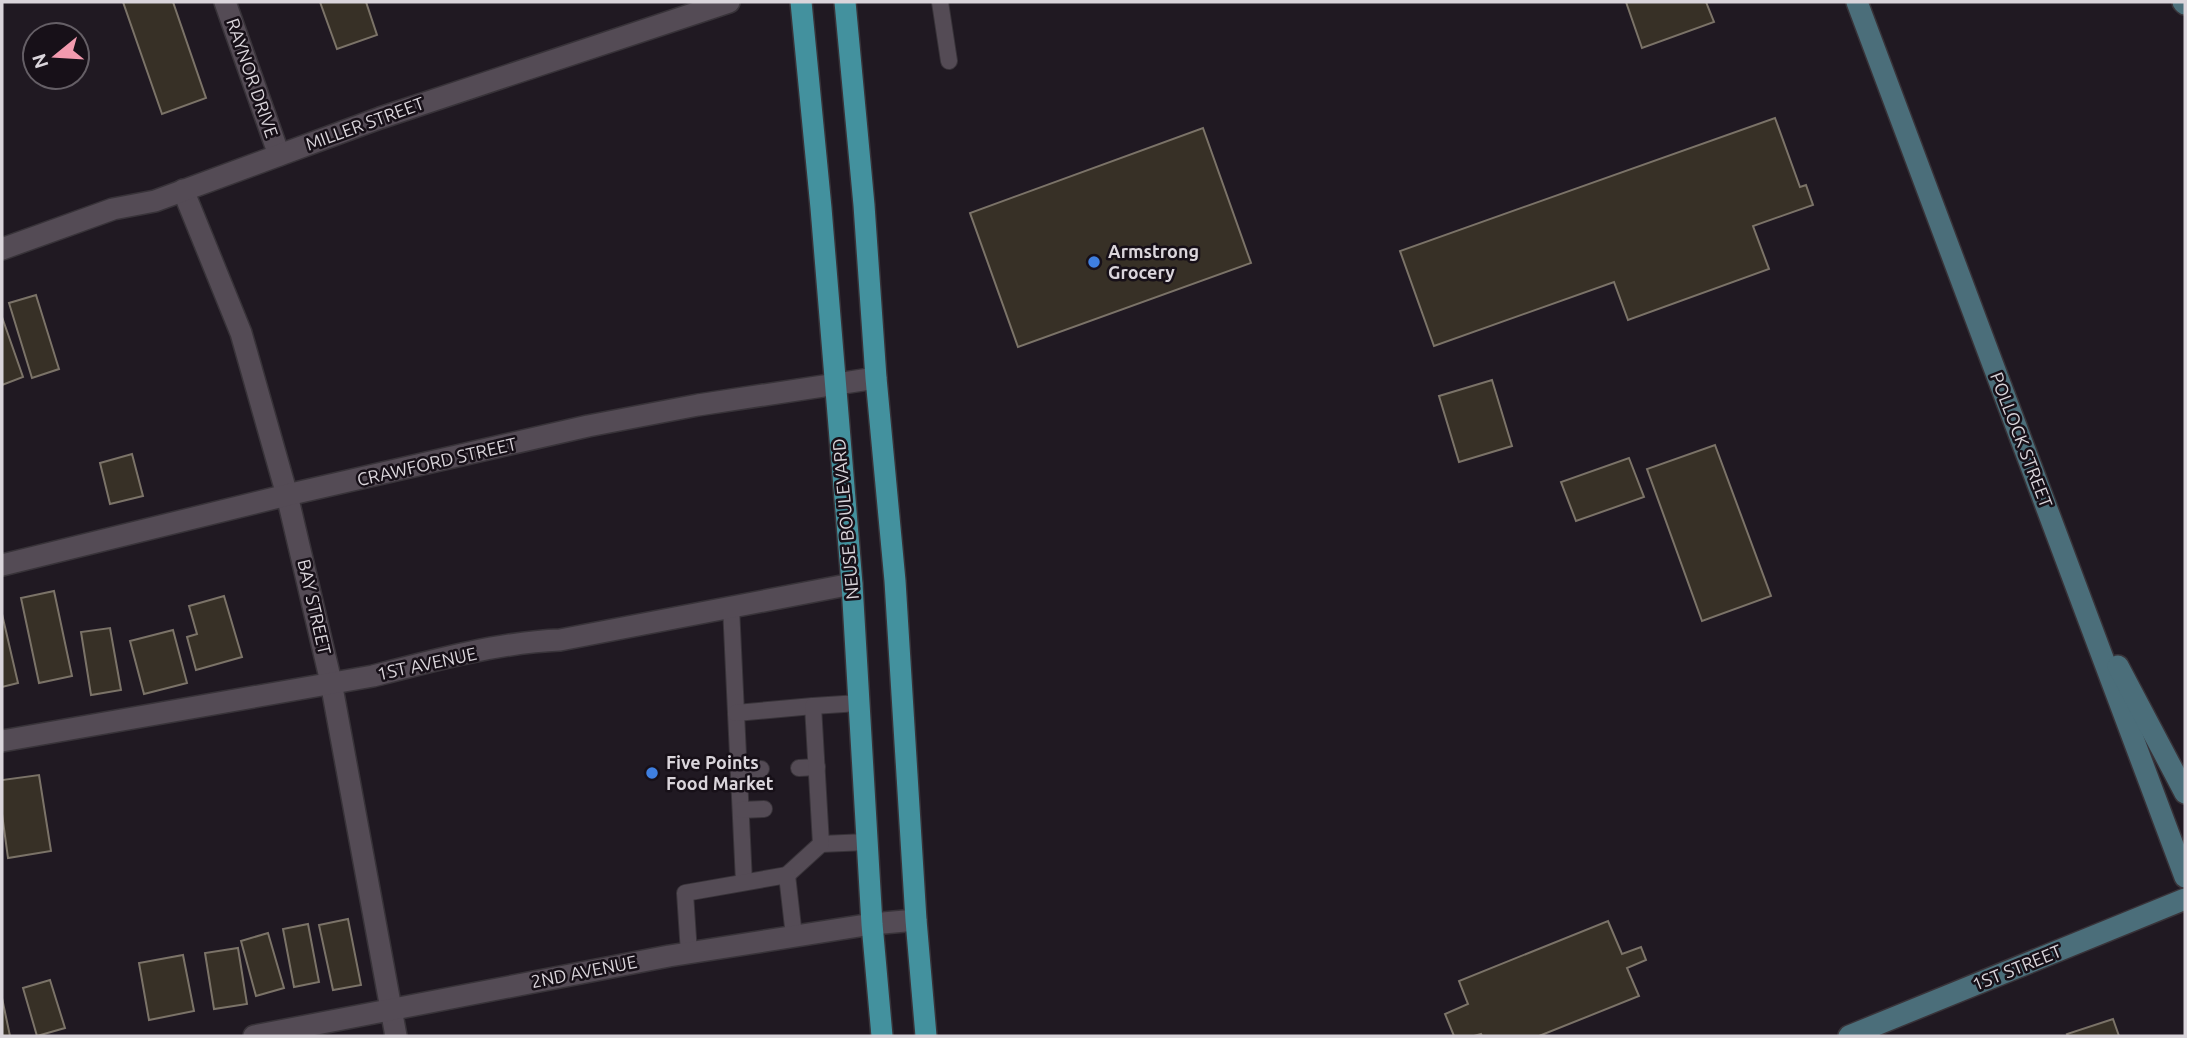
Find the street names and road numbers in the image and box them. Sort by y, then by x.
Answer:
street label: RAYNOR DRIVE [223,15,283,140]
street label: MILLER STREET [303,92,427,154]
street label: POLLOCK STREET [1987,369,2057,510]
street label: CRAWFORD STREET [355,433,519,489]
street label: NEUSE BOULEVARD [828,438,862,601]
street label: BAY STREET [294,557,336,656]
street label: 1ST AVENUE [375,643,478,683]
street label: 1ST STREET [1969,940,2064,994]
street label: 2ND AVENUE [529,951,638,991]

